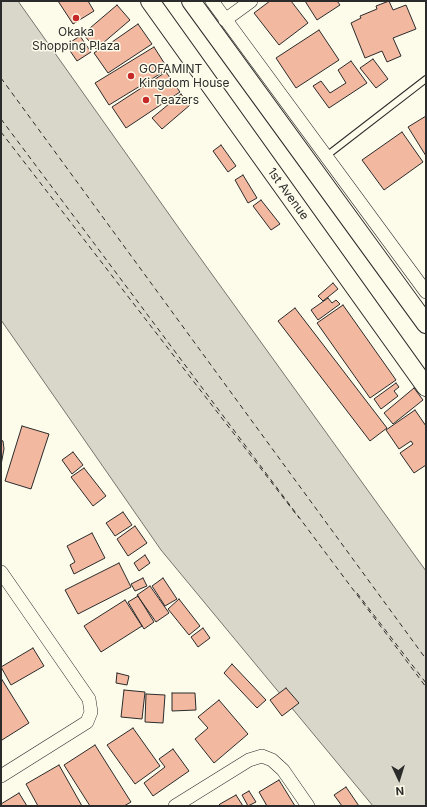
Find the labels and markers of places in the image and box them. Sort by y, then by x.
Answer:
marker: Okaka Shopping Plaza [71,13,81,23]
place label: Okaka Shopping Plaza [32,25,120,53]
place label: GOFAMINT Kingdom House [139,62,230,90]
marker: GOFAMINT Kingdom House [126,71,136,81]
place label: Teazers [154,93,199,107]
marker: Teazers [141,95,151,105]

